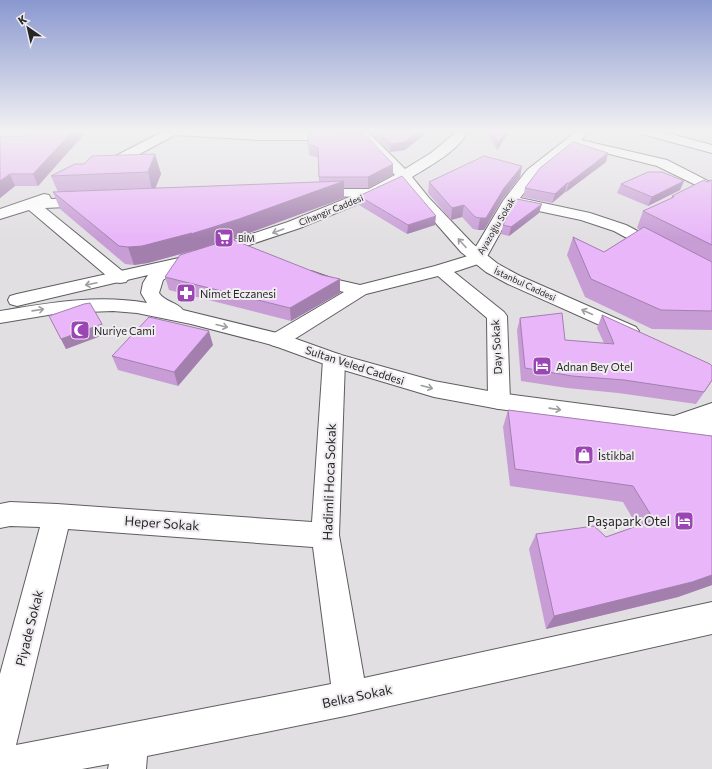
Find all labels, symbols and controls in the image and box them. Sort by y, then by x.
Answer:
north arrow [8,8,48,48]
text: K [15,12,29,27]
street label: Cihangir Caddesi [297,192,365,228]
street label: Ayazoğlu Sokak [475,196,517,256]
supermarket icon: BİM [213,227,235,249]
one-way arrow [273,227,285,235]
place label: BİM [238,233,255,244]
one-way arrow [458,238,467,248]
street label: İstanbul Caddesi [492,265,558,303]
one-way arrow [85,280,98,288]
pharmacy icon: Nimet Eczanesi [175,282,197,304]
place label: Nimet Eczanesi [200,287,276,300]
one-way arrow [31,306,44,314]
one-way arrow [581,308,593,315]
mosque icon: Nuriye Cami [69,319,91,341]
street label: Dayı Sokak [488,319,504,375]
one-way arrow [215,323,228,330]
place label: Nuriye Cami [94,324,155,337]
street label: Sultan Veled Caddesi [304,343,406,387]
hotel icon: Adnan Bey Otel [531,355,553,377]
place label: Adnan Bey Otel [556,360,633,373]
one-way arrow [420,384,433,391]
one-way arrow [548,405,561,413]
street label: Hadimli Hoca Sokak [319,423,339,541]
shop icon: İstikbal [573,444,595,466]
place label: İstikbal [598,448,634,462]
hotel icon: Paşapark Otel [673,510,695,532]
street label: Heper Sokak [124,512,200,534]
place label: Paşapark Otel [587,513,670,529]
street label: Piyade Sokak [12,588,46,668]
street label: Belka Sokak [321,681,393,711]

